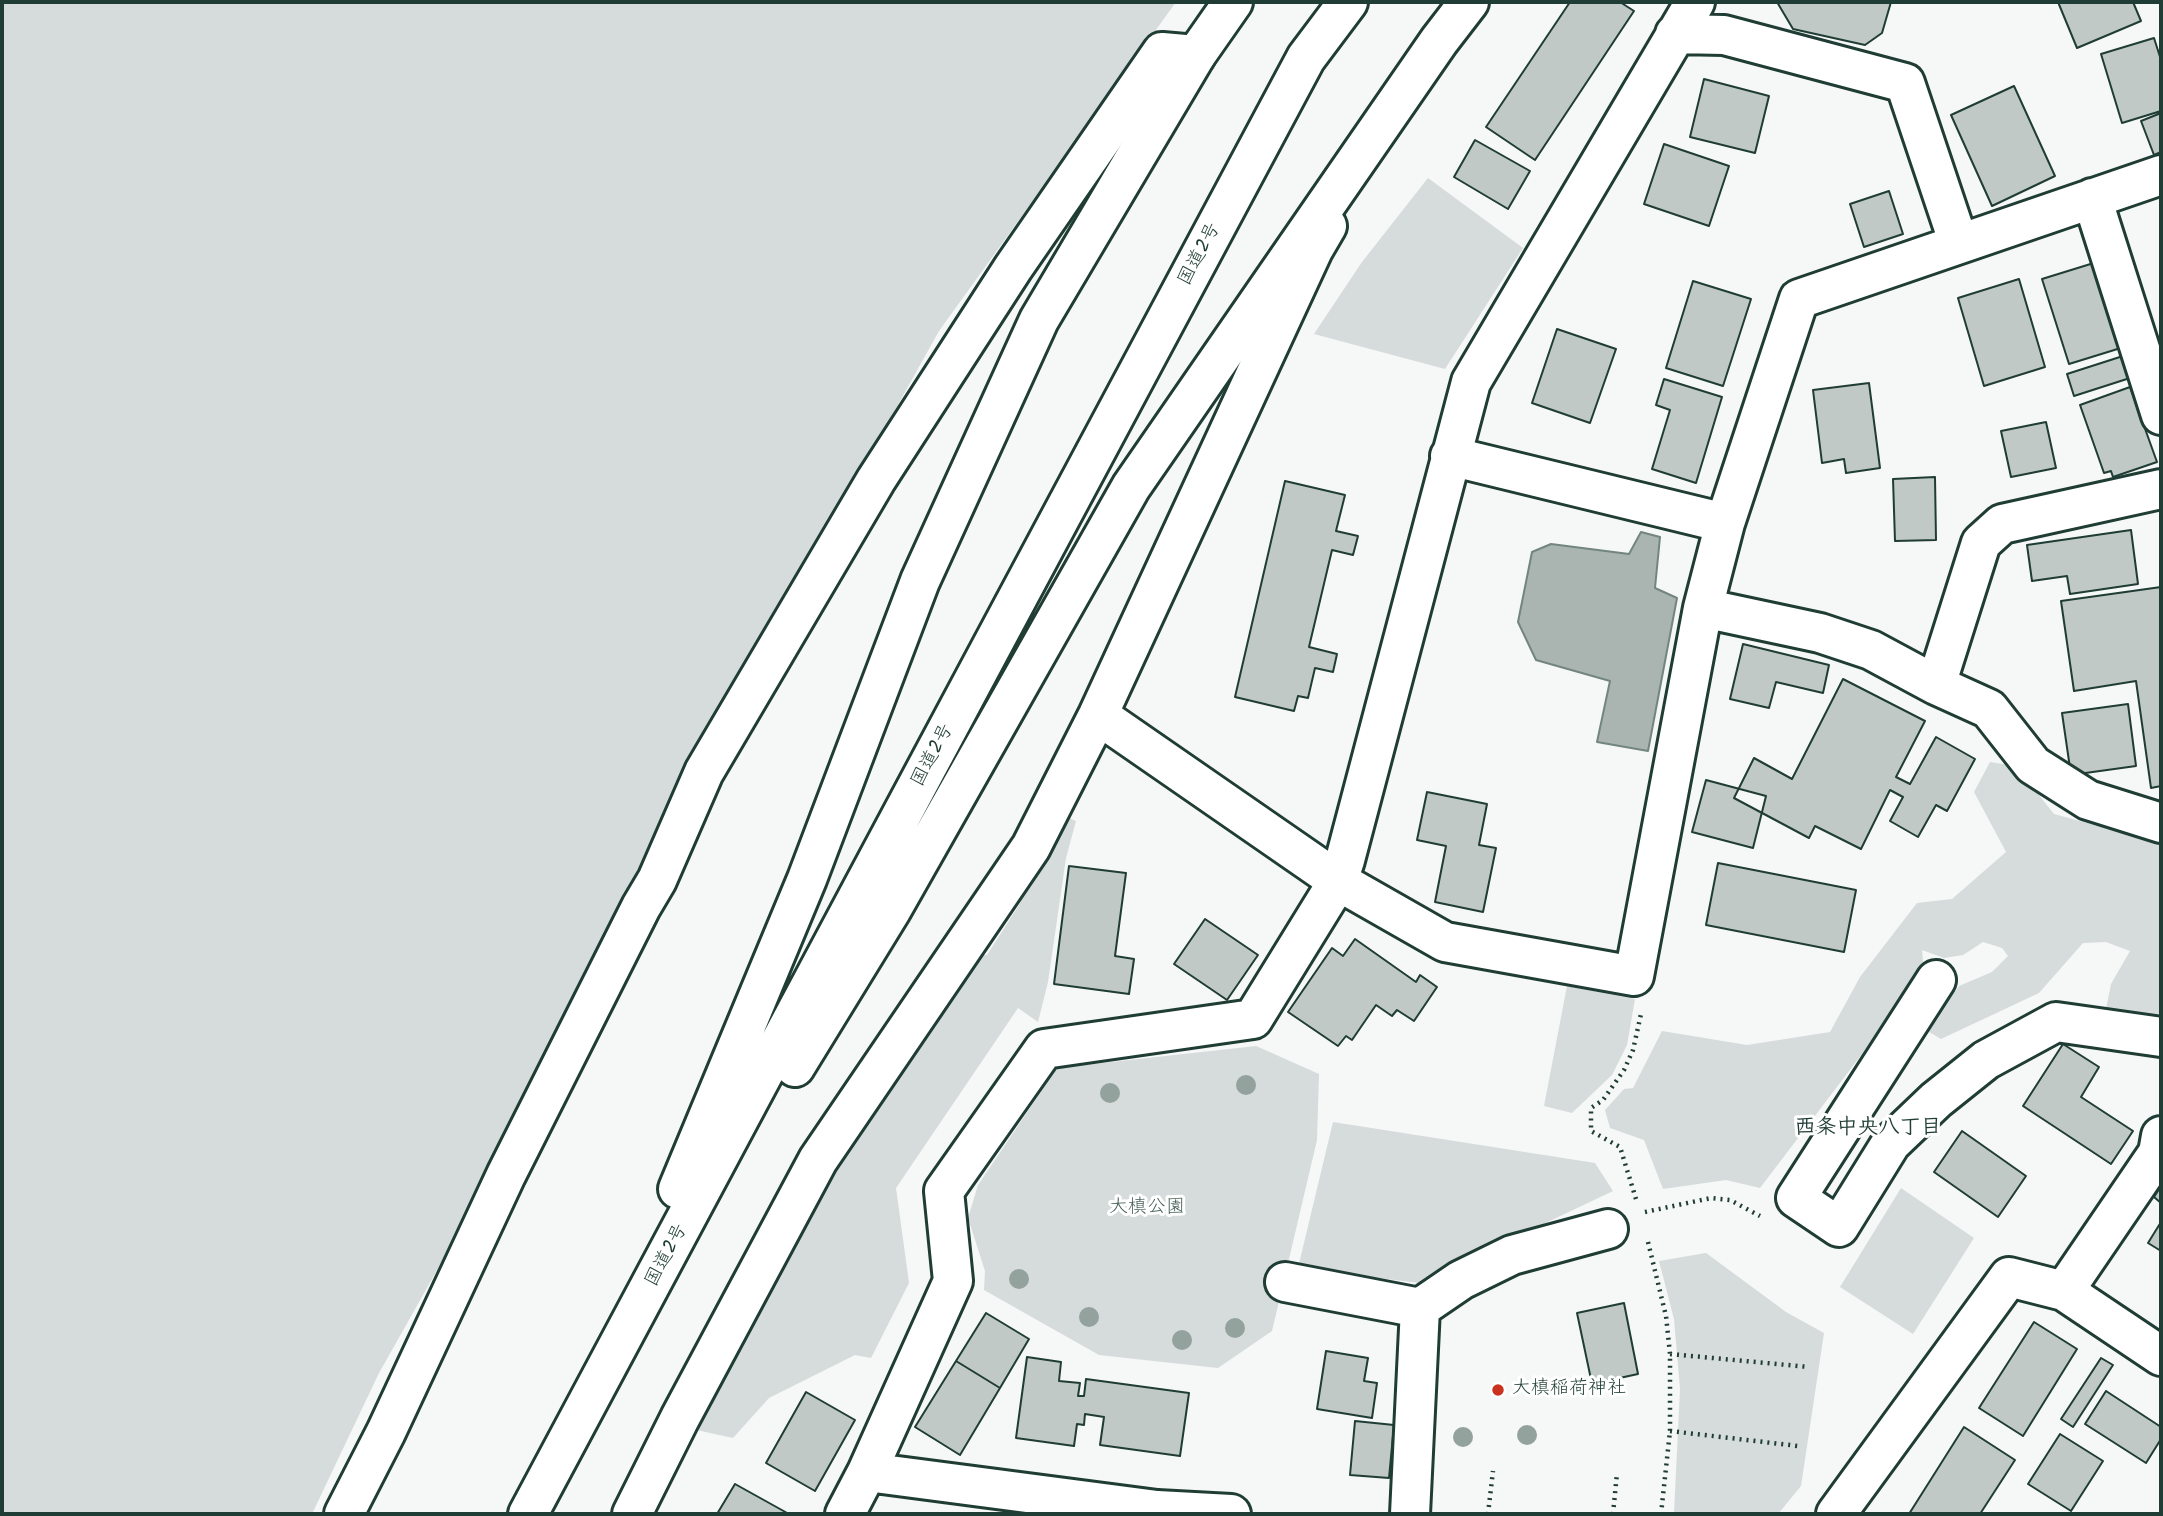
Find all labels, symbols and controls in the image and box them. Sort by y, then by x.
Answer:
street label: 国道2号 [1175,220,1227,290]
street label: 国道2号 [908,721,960,791]
district label: 西条中央八丁目 [1795,1116,1941,1142]
park label: 大槙公園 [1109,1198,1185,1220]
street label: 国道2号 [642,1221,694,1291]
place label: 大槙稲荷神社 [1512,1379,1626,1401]
marker: 大槙稲荷神社 [1490,1382,1506,1398]

